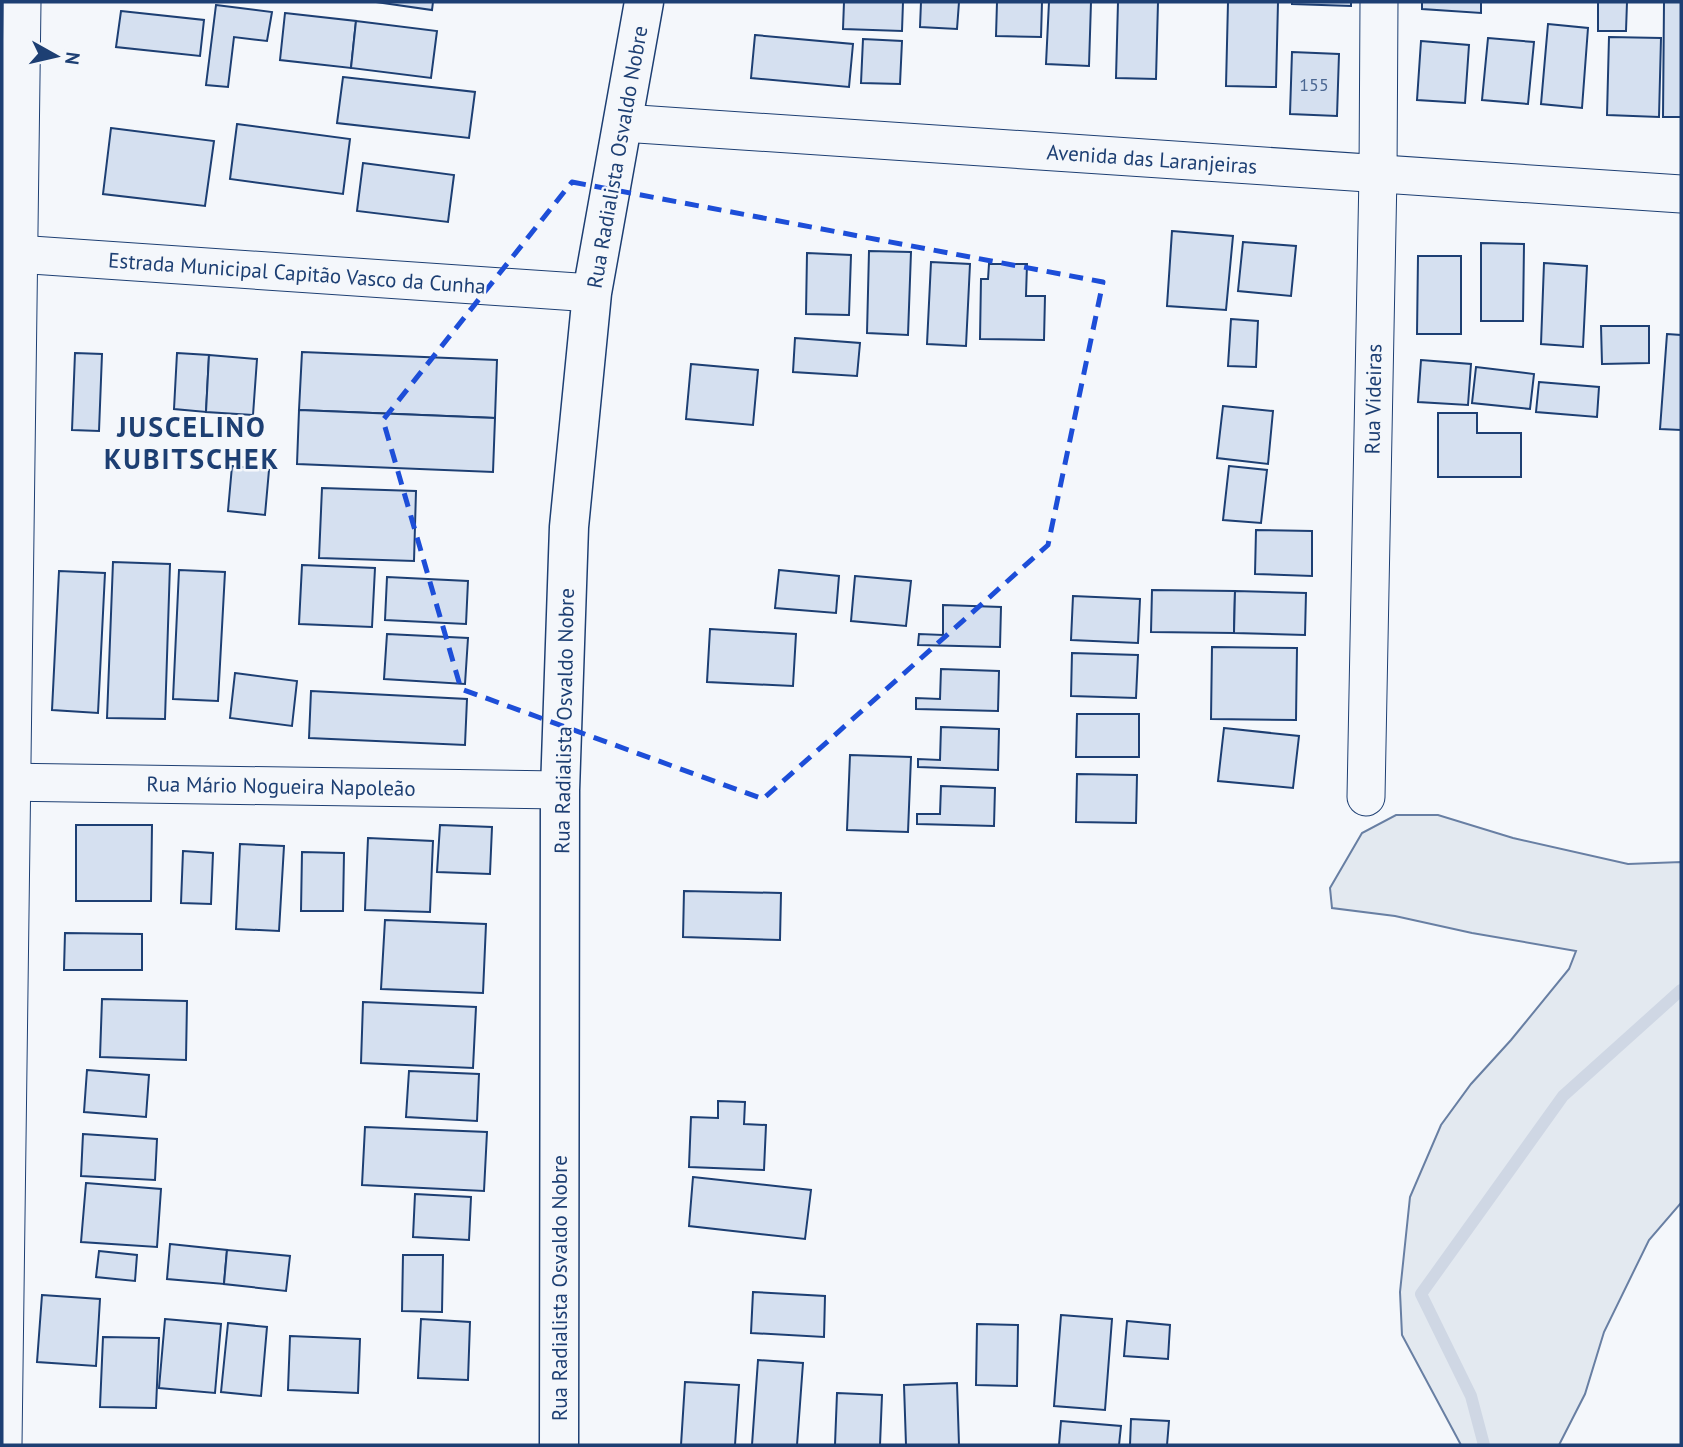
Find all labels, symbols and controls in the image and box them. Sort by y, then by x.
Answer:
north arrow [21,21,91,91]
street label: Rua Radialista Osvaldo Nobre [581,24,653,290]
text: N [60,51,86,66]
house number: 155 [1299,73,1329,96]
street label: Avenida das Laranjeiras [1046,138,1258,180]
street label: Estrada Municipal Capitão Vasco da Cunha [107,246,487,300]
street label: Rua Videiras [1359,343,1387,455]
district label: JUSCELINO KUBITSCHEK [104,408,280,477]
street label: Rua Radialista Osvaldo Nobre [548,588,580,854]
street label: Rua Mário Nogueira Napoleão [146,770,416,802]
street label: Rua Radialista Osvaldo Nobre [546,1155,573,1421]

